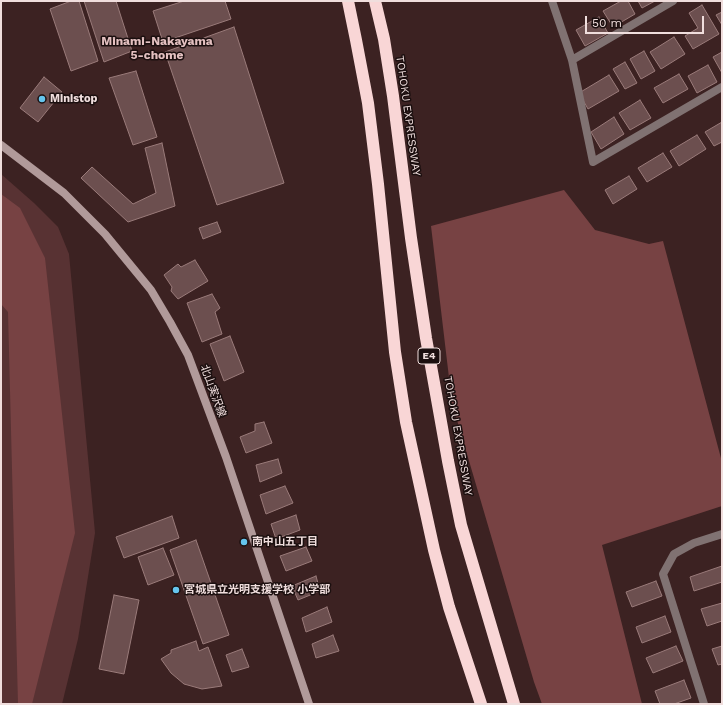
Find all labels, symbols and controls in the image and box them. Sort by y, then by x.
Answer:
scale bar [587,8,706,34]
text: 50 m [592,16,622,30]
district label: Minami-Nakayama 5-chome [101,34,213,62]
street label: TOHOKU EXPRESSWAY [393,55,423,177]
place label: Ministop [50,92,97,106]
marker: Ministop [37,94,47,104]
road number: E4 [418,348,440,364]
street label: 北山実沢線 [197,363,229,419]
street label: TOHOKU EXPRESSWAY [441,375,475,497]
place label: 南中山五丁目 [252,535,318,549]
marker: 南中山五丁目 [239,537,249,547]
place label: 宮城県立光明支援学校 小学部 [184,583,330,597]
marker: 宮城県立光明支援学校 小学部 [171,585,181,595]

